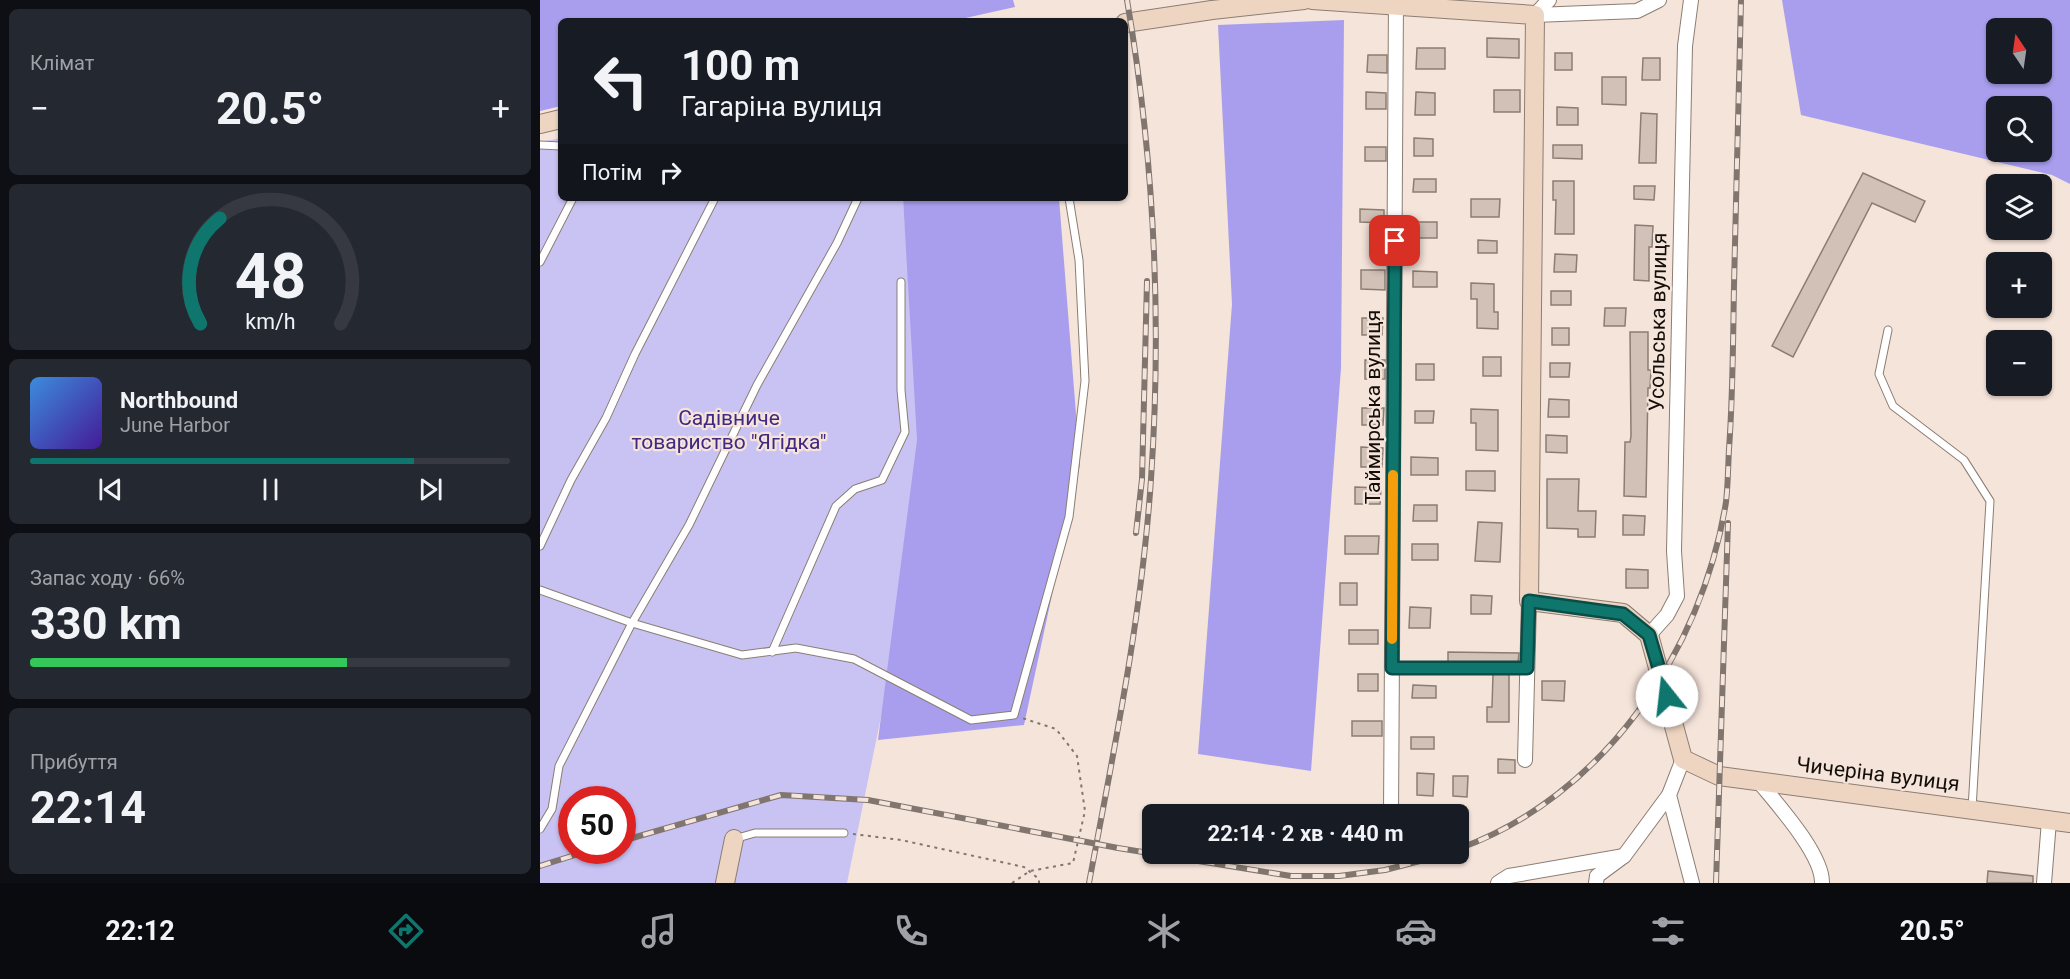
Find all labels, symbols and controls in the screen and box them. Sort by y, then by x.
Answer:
north arrow [1986,18,2052,84]
map controls [1986,18,2052,396]
text: 100 m [681,41,800,90]
icon: left [582,42,660,120]
text: Клімат [30,51,94,75]
text: 20.5° [216,82,324,135]
text: − [30,89,49,128]
text: + [491,89,510,128]
text: Гагаріна вулиця [681,91,882,123]
button: search [1986,96,2052,162]
icon: right [654,156,687,189]
text: Потім [582,160,642,185]
button: layers [1986,174,2052,240]
pin [1369,215,1420,266]
icon: arrive [1378,224,1411,257]
street label: Усольська вулиця [1644,232,1672,412]
text: 48 [234,240,306,313]
button: + [1986,252,2052,318]
text: km/h [245,309,295,334]
street label: Таймирська вулиця [1361,310,1385,504]
button: − [1986,330,2052,396]
text: Northbound [120,388,238,413]
park label: Садівниче товариство "Ягідка" [632,406,826,454]
text: June Harbor [120,413,230,437]
icon: previous [94,473,127,506]
icon: pause [254,473,287,506]
icon: next [414,473,447,506]
text: Запас ходу · 66% [30,566,185,590]
text: 330 km [30,597,182,650]
position arrow [1635,664,1699,728]
text: Прибуття [30,750,118,774]
street label: Чичеріна вулиця [1795,752,1961,796]
text: 22:14 [30,781,146,834]
speed limit sign: 50 [558,786,636,864]
text: 22:14 · 2 хв · 440 m [1208,821,1403,846]
icon: directions [385,910,427,952]
icon: music [638,910,680,952]
icon: phone [890,910,932,952]
icon: climate [1143,910,1185,952]
icon: car [1395,910,1437,952]
icon: filters [1647,910,1689,952]
text: 22:12 [105,915,175,947]
text: 20.5° [1900,915,1965,947]

